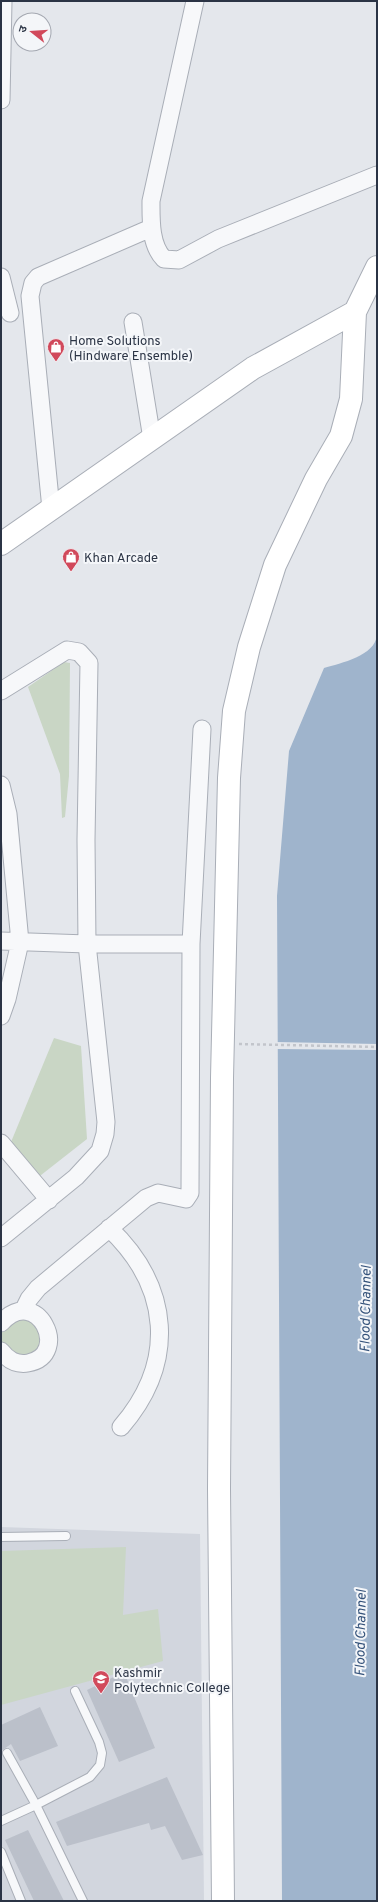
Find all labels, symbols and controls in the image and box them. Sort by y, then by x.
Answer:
north arrow [12,12,52,52]
text: उ [16,24,31,34]
place label: Home Solutions (Hindware Ensemble) [69,334,193,365]
shop icon: Home Solutions (Hindware Ensemble) [46,337,66,362]
shop icon: Khan Arcade [61,547,81,572]
place label: Khan Arcade [84,551,158,567]
water label: Flood Channel [357,1264,376,1353]
water label: Flood Channel [352,1588,371,1677]
place label: Kashmir Polytechnic College [114,1666,230,1697]
school or university icon: Kashmir Polytechnic College [91,1669,111,1694]

